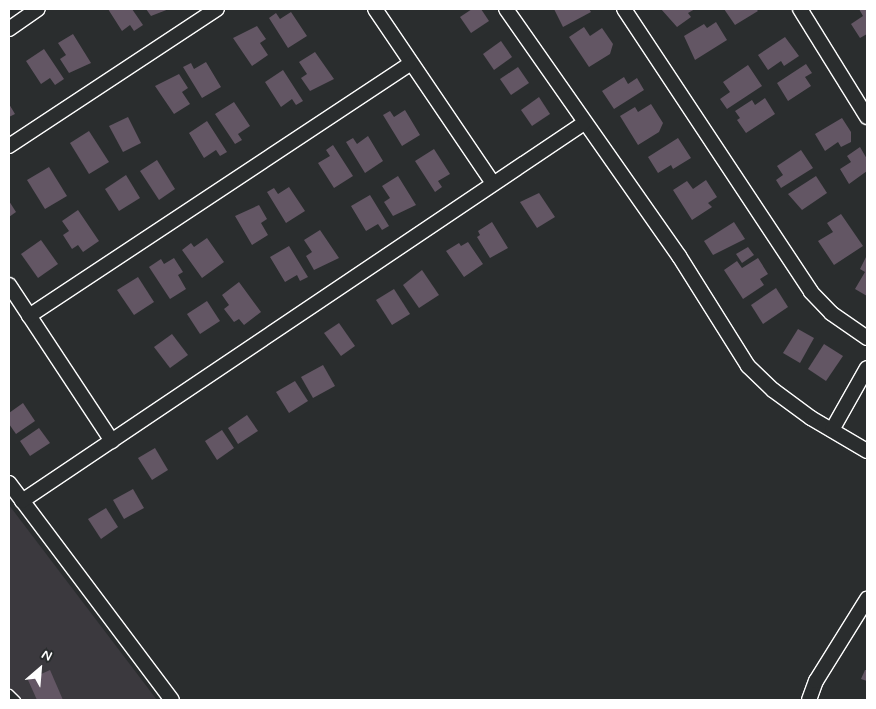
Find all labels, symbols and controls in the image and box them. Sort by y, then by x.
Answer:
north arrow [15,644,65,694]
text: N [39,645,55,666]

